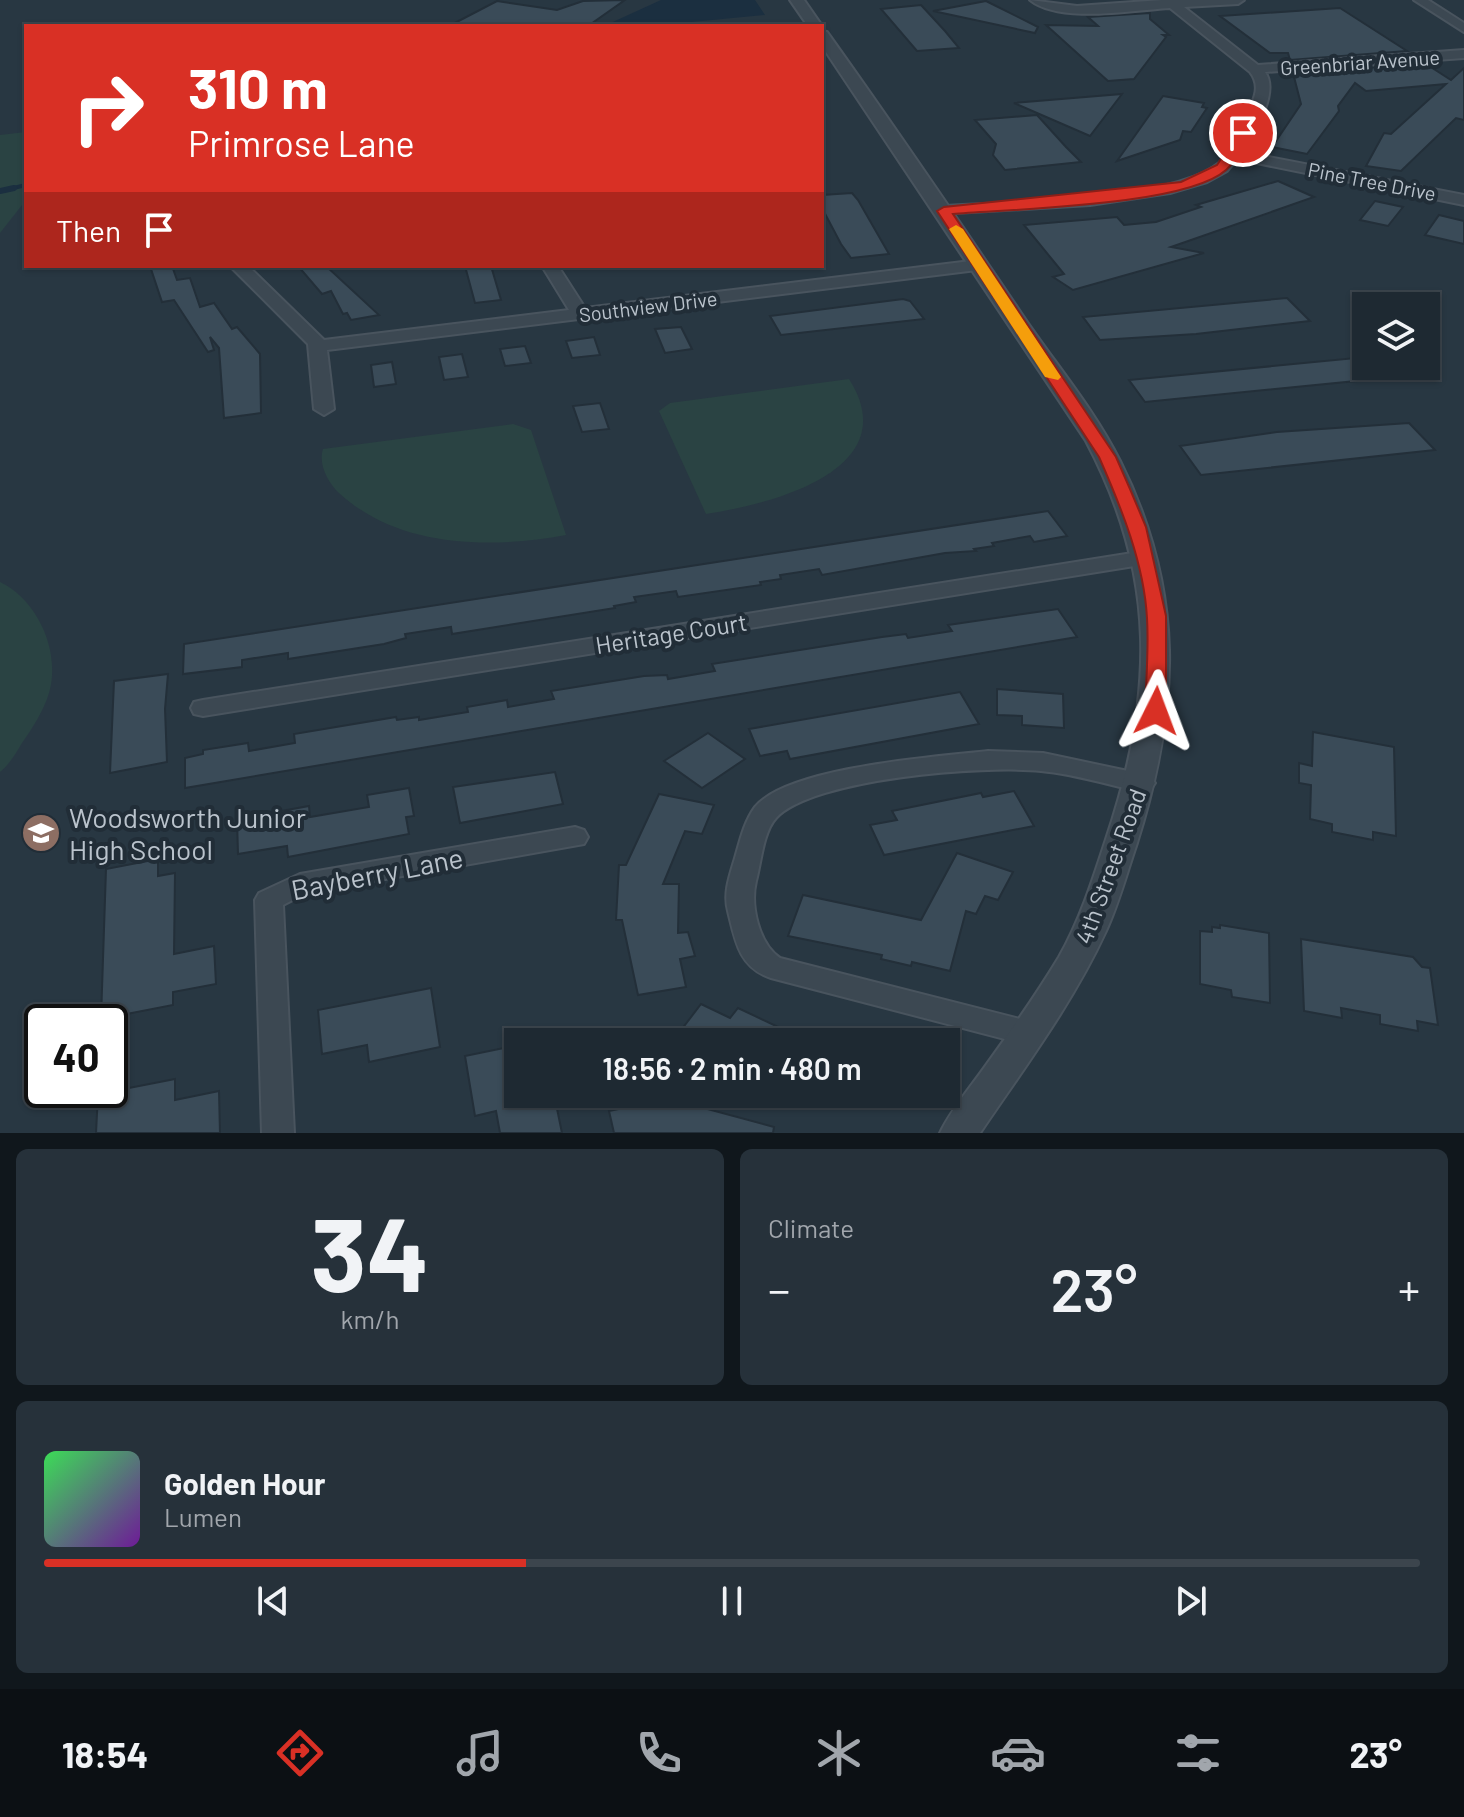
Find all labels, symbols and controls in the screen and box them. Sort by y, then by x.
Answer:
street label: Greenbriar Avenue [1279,44,1441,80]
text: 310 m [188,53,328,120]
icon: right [56,56,160,160]
pin [1209,99,1277,167]
icon: arrive [1221,111,1265,155]
text: Primrose Lane [188,121,415,164]
street label: Pine Tree Drive [1306,157,1438,205]
icon: arrive [137,208,181,252]
text: Then [56,212,121,248]
street label: Southview Drive [577,286,719,326]
map controls [1352,292,1440,380]
button: layers [1352,292,1440,380]
street label: Heritage Court [593,607,749,659]
position arrow [1114,669,1198,753]
street label: 4th Street Road [1068,784,1152,948]
place label: Woodsworth Junior High School [69,800,306,866]
school or university icon: Woodsworth Junior High School [20,812,62,854]
street label: Bayberry Lane [288,840,466,906]
speed limit sign: 40 [24,1004,128,1108]
text: 18:56 · 2 min · 480 m [602,1050,862,1086]
text: 34 [310,1188,430,1313]
text: Climate [768,1212,854,1243]
text: 23° [1051,1252,1137,1324]
text: − [768,1262,790,1315]
text: + [1398,1262,1420,1315]
text: km/h [341,1303,399,1334]
text: Golden Hour [164,1465,326,1501]
text: Lumen [164,1501,242,1532]
icon: previous [251,1579,295,1623]
icon: pause [710,1579,754,1623]
icon: next [1169,1579,1213,1623]
icon: directions [272,1725,328,1781]
icon: music [452,1725,508,1781]
icon: phone [631,1725,687,1781]
icon: climate [811,1725,867,1781]
icon: car [990,1725,1046,1781]
icon: filters [1170,1725,1226,1781]
text: 18:54 [62,1732,148,1775]
text: 23° [1349,1732,1402,1775]

